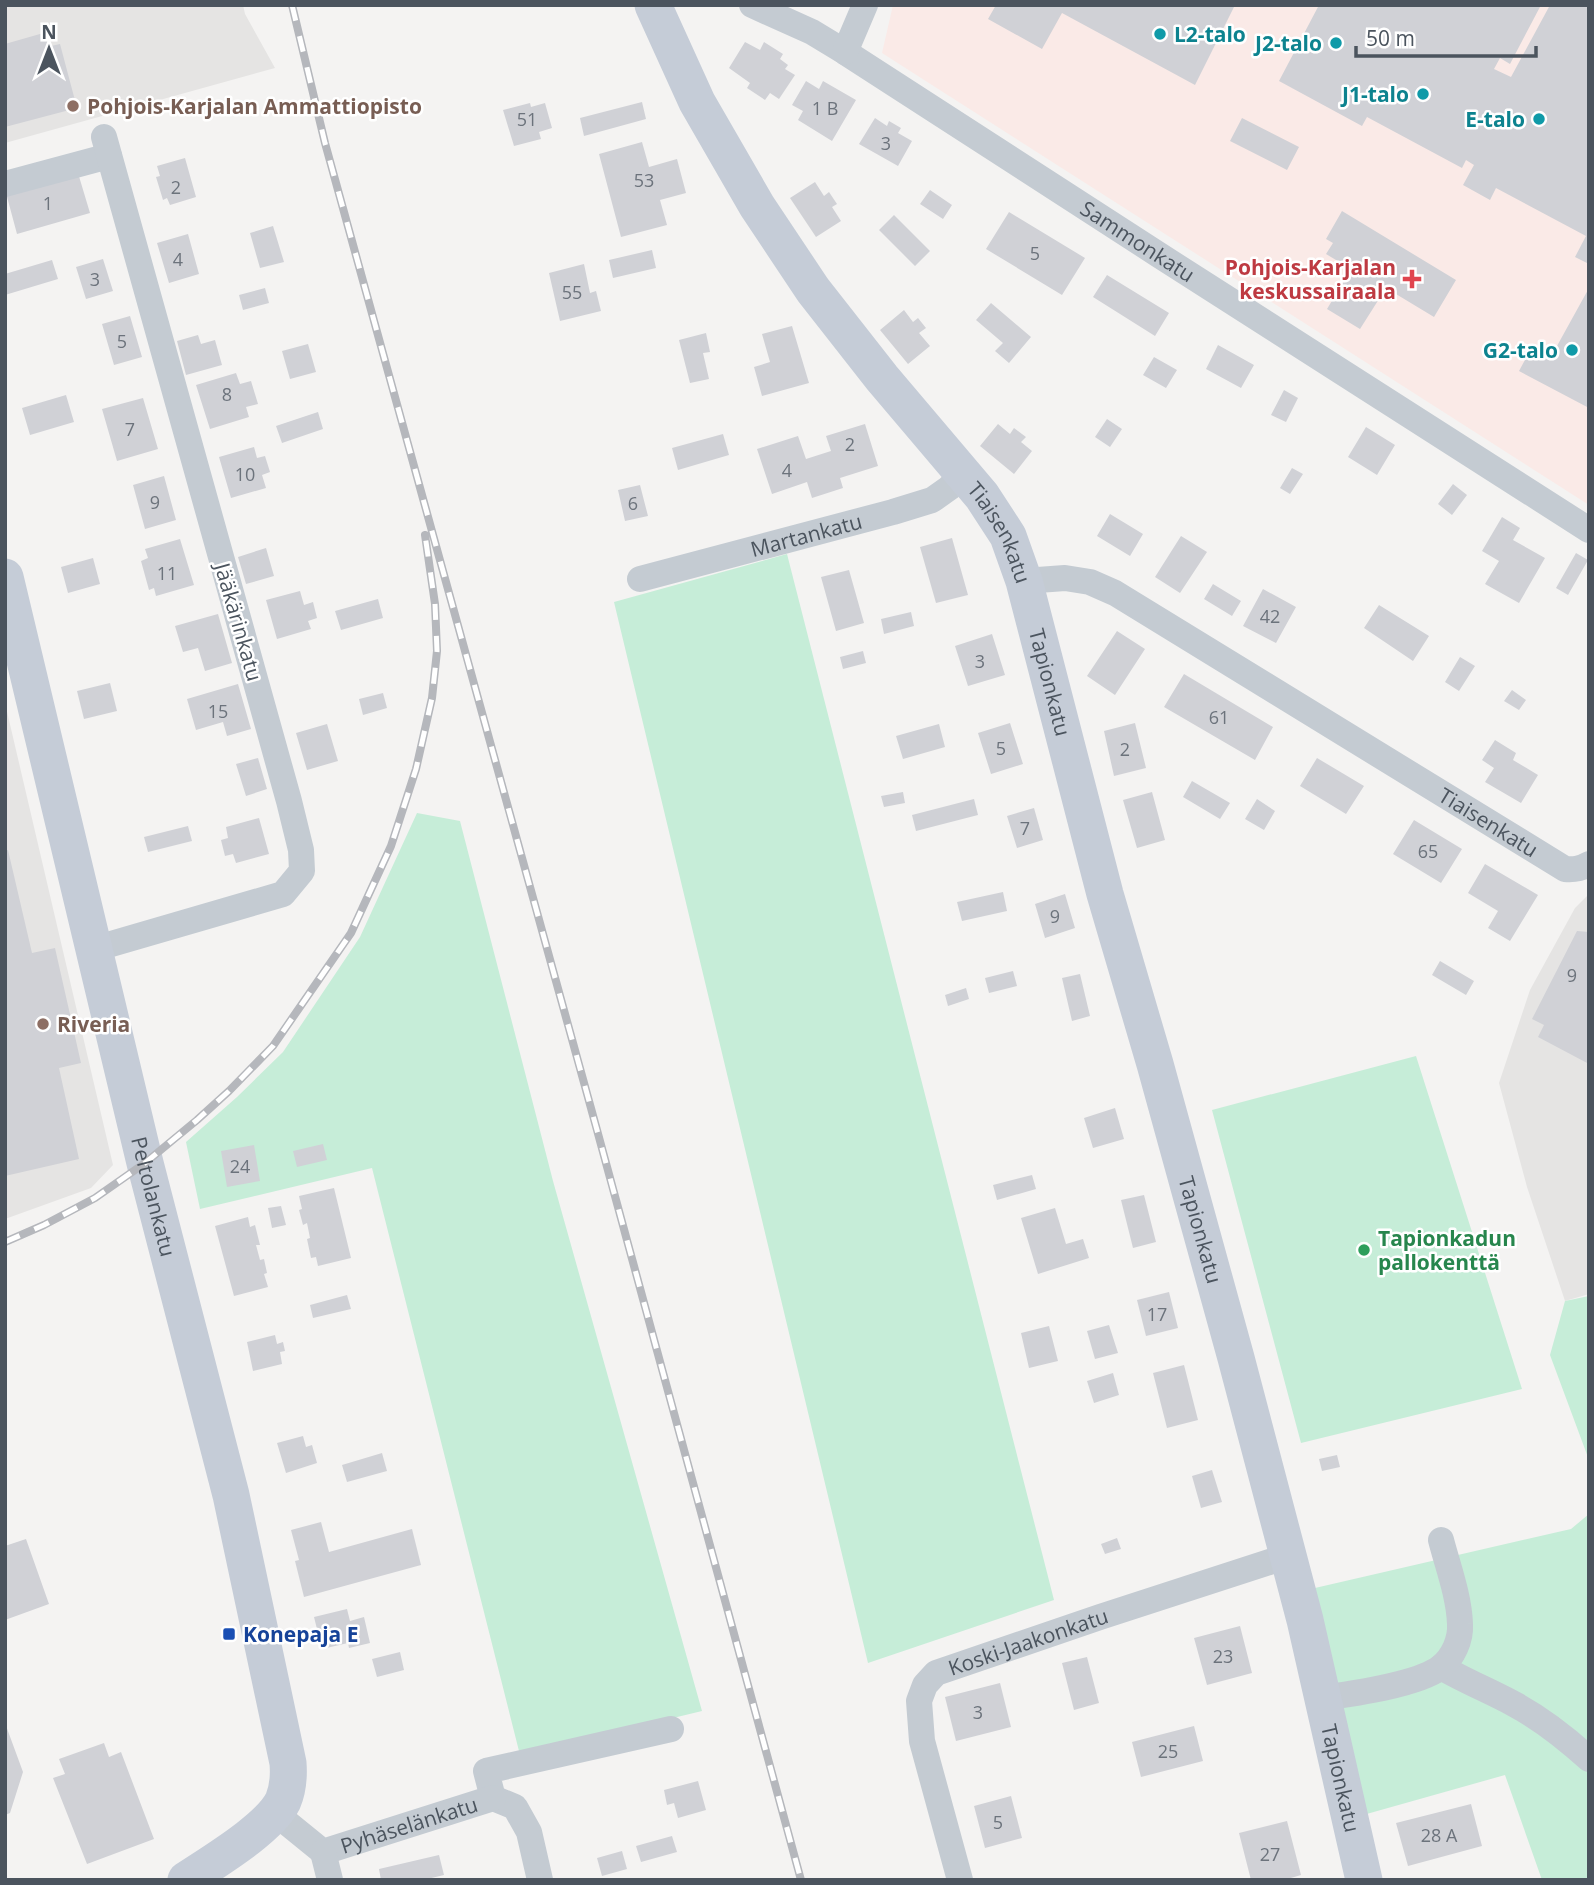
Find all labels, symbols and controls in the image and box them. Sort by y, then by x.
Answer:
north arrow [14,14,84,84]
scale bar [1356,14,1536,58]
text: N [41,19,57,45]
place label: L2-talo [1174,20,1246,48]
text: 50 m [1366,24,1415,52]
marker: L2-talo [1152,26,1168,42]
place label: J2-talo [1253,29,1322,57]
marker: J2-talo [1328,35,1344,51]
place label: J1-talo [1340,80,1409,108]
marker: J1-talo [1415,86,1431,102]
place label: Pohjois-Karjalan Ammattiopisto [87,92,422,120]
house number: 1 B [812,96,838,120]
marker: Pohjois-Karjalan Ammattiopisto [65,98,81,114]
place label: E-talo [1465,105,1525,133]
house number: 51 [517,107,537,131]
marker: E-talo [1531,111,1547,127]
house number: 3 [881,131,891,155]
house number: 53 [634,168,654,192]
house number: 2 [171,175,181,199]
house number: 1 [43,191,53,215]
street label: Sammonkatu [1075,194,1200,288]
house number: 5 [1030,241,1040,265]
house number: 4 [173,247,183,271]
place label: Pohjois-Karjalan keskussairaala [1225,253,1396,305]
house number: 3 [90,267,100,291]
marker: Pohjois-Karjalan keskussairaala [1402,269,1422,289]
house number: 55 [562,280,582,304]
house number: 5 [117,329,127,353]
place label: G2-talo [1483,336,1558,364]
marker: G2-talo [1564,342,1580,358]
house number: 8 [222,382,232,406]
house number: 7 [125,417,135,441]
house number: 2 [845,432,855,456]
house number: 4 [782,458,792,482]
house number: 10 [235,462,255,486]
street label: Tiaisenkatu [962,476,1038,587]
house number: 9 [150,490,160,514]
house number: 6 [628,491,638,515]
street label: Martankatu [747,507,865,563]
street label: Jääkärinkatu [208,558,269,684]
house number: 11 [157,561,177,585]
house number: 42 [1260,604,1280,628]
street label: Tapionkatu [1023,625,1078,739]
house number: 3 [975,649,985,673]
house number: 15 [208,699,228,723]
house number: 61 [1209,705,1229,729]
house number: 5 [996,736,1006,760]
house number: 2 [1120,737,1130,761]
street label: Tiaisenkatu [1434,781,1544,863]
house number: 7 [1020,816,1030,840]
house number: 65 [1418,839,1438,863]
house number: 9 [1050,904,1060,928]
house number: 9 [1567,963,1577,987]
place label: Riveria [57,1010,130,1038]
marker: Riveria [35,1016,51,1032]
street label: Peltolankatu [125,1134,183,1259]
house number: 24 [230,1154,250,1178]
street label: Tapionkatu [1173,1173,1229,1287]
place label: Tapionkadun pallokenttä [1378,1224,1516,1276]
marker: Tapionkadun pallokenttä [1356,1242,1372,1258]
house number: 17 [1147,1302,1167,1326]
street label: Koski-Jaakonkatu [945,1601,1112,1682]
place label: Konepaja E [243,1620,358,1648]
marker: Konepaja E [221,1626,237,1642]
house number: 23 [1213,1644,1233,1668]
house number: 3 [973,1700,983,1724]
street label: Tapionkatu [1315,1721,1367,1835]
house number: 25 [1158,1739,1178,1763]
street label: Pyhäselänkatu [337,1790,481,1860]
house number: 5 [993,1810,1003,1834]
house number: 28 A [1421,1823,1458,1847]
house number: 27 [1260,1842,1280,1866]

